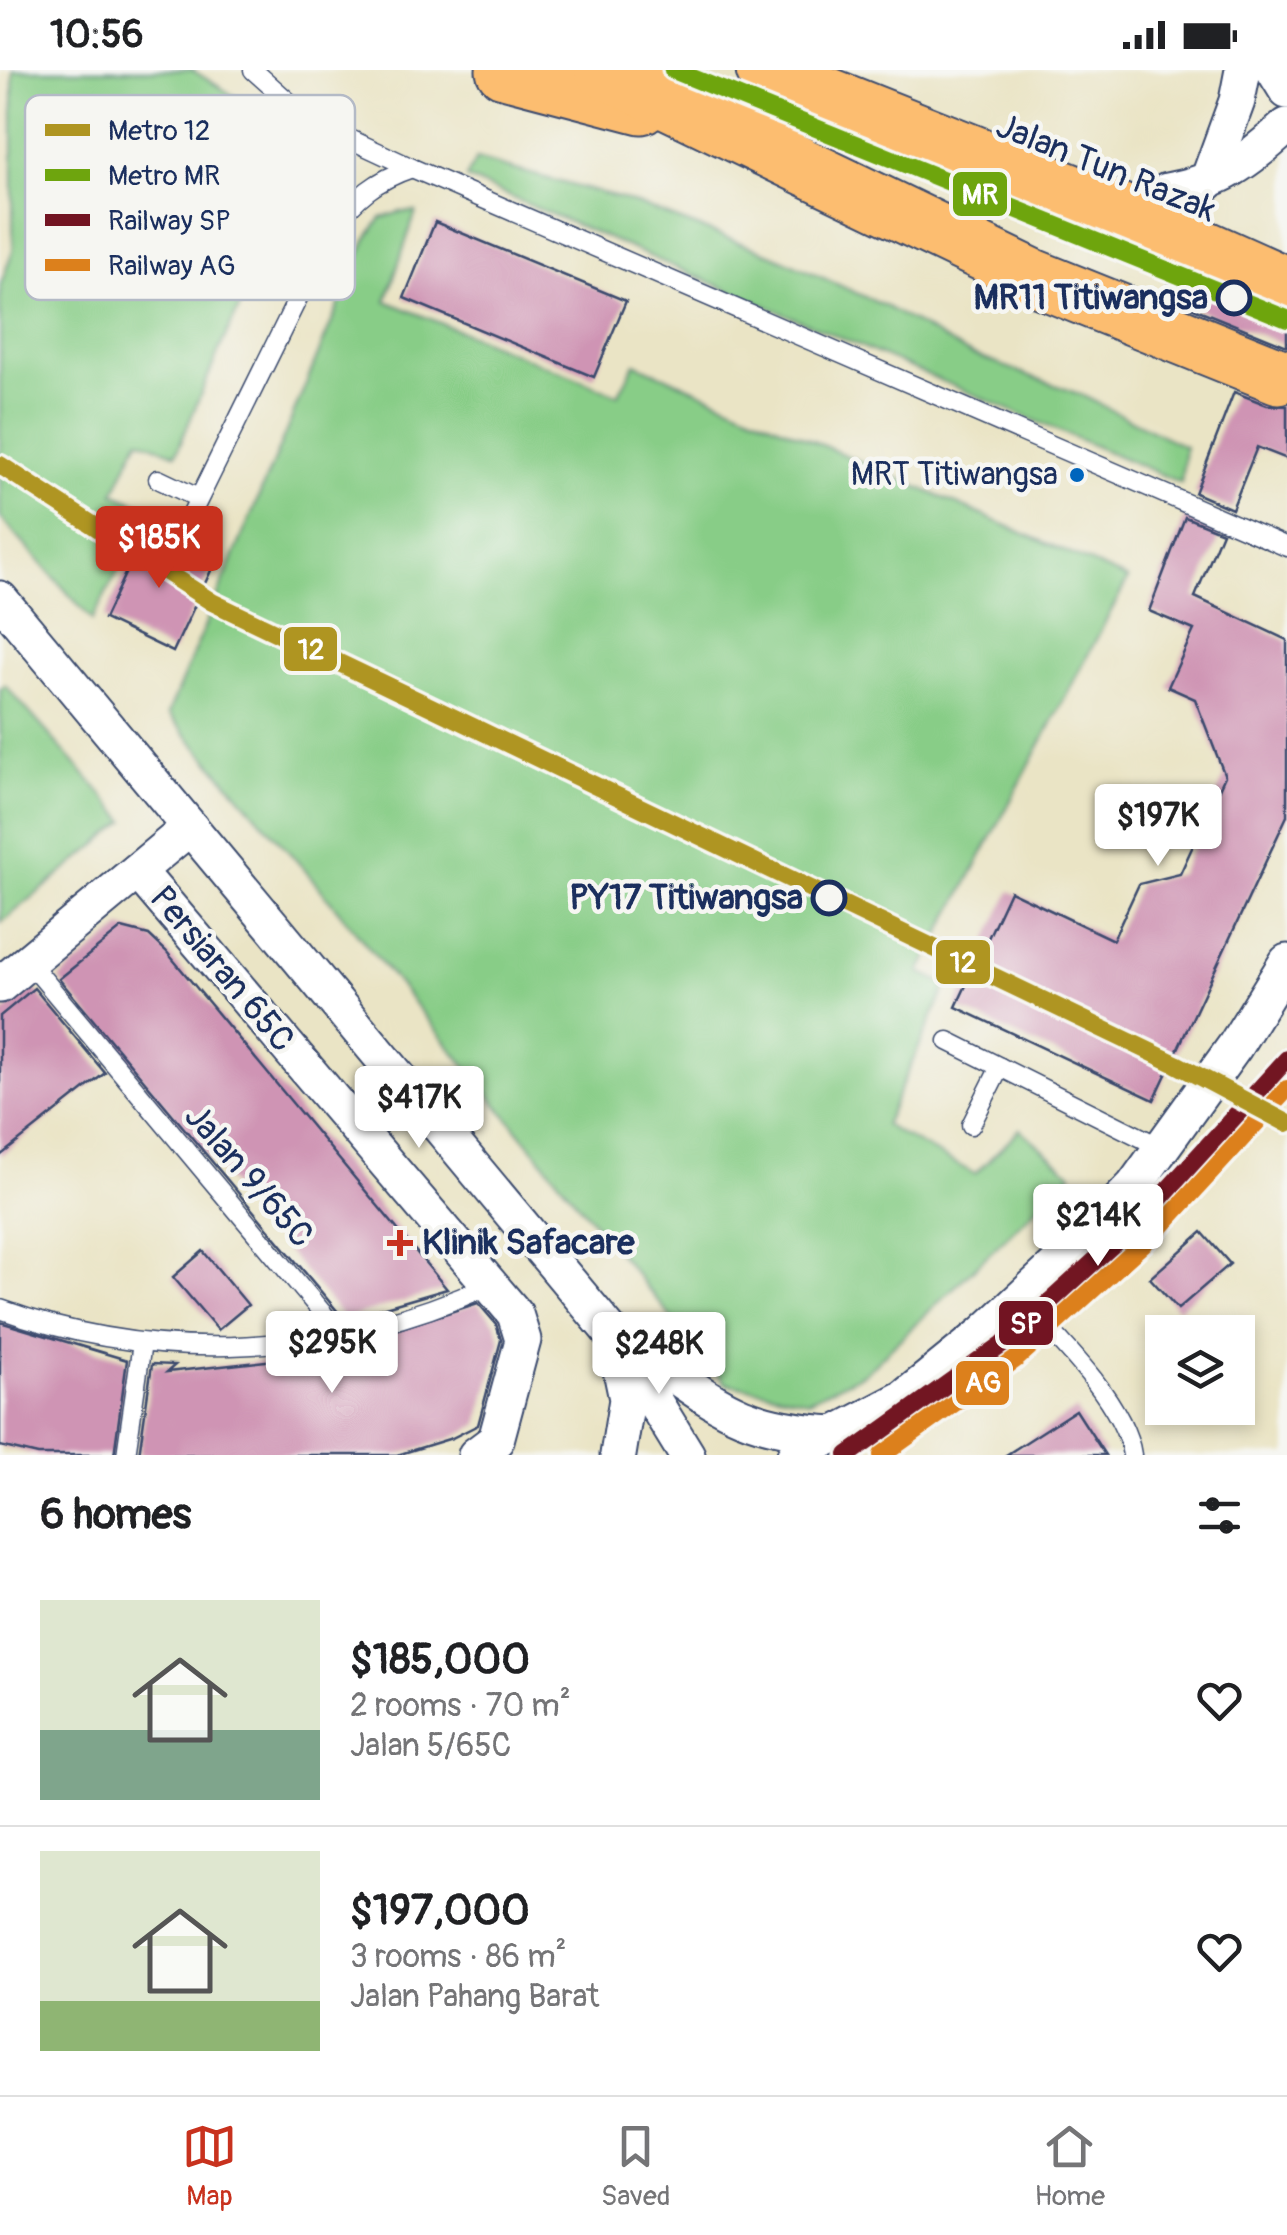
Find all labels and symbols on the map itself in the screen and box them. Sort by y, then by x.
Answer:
legend [25,95,355,300]
street label: Jalan Tun Razak [990,104,1223,232]
text: Metro 12 [108,114,210,149]
text: Metro MR [108,159,220,194]
line badge: MR [951,170,1009,218]
text: MR [962,178,998,213]
text: Railway SP [108,204,231,239]
text: Railway AG [108,249,236,284]
place label: MR11 Titiwangsa [973,276,1208,320]
marker: MR11 Titiwangsa [1217,281,1251,315]
place label: MRT Titiwangsa [851,455,1058,495]
marker: MRT Titiwangsa [1067,465,1087,485]
pin: $185K [89,506,229,591]
line badge: 12 [282,625,339,673]
text: 12 [298,633,324,668]
pin: $197K [1088,784,1228,869]
place label: PY17 Titiwangsa [569,876,803,920]
street label: Persiaran 65C [140,877,304,1061]
marker: PY17 Titiwangsa [812,881,846,915]
line badge: 12 [934,938,992,986]
text: 12 [950,946,976,981]
pin: $417K [349,1066,489,1151]
street label: Jalan 9/65C [175,1095,323,1257]
pin: $214K [1028,1184,1168,1269]
place label: Klinik Safacare [422,1221,635,1265]
marker: Klinik Safacare [387,1230,413,1256]
line badge: SP [997,1299,1055,1347]
text: SP [1010,1307,1042,1342]
pin: $295K [262,1311,402,1396]
pin: $248K [589,1312,729,1397]
line badge: AG [954,1359,1011,1407]
text: AG [965,1366,1001,1401]

